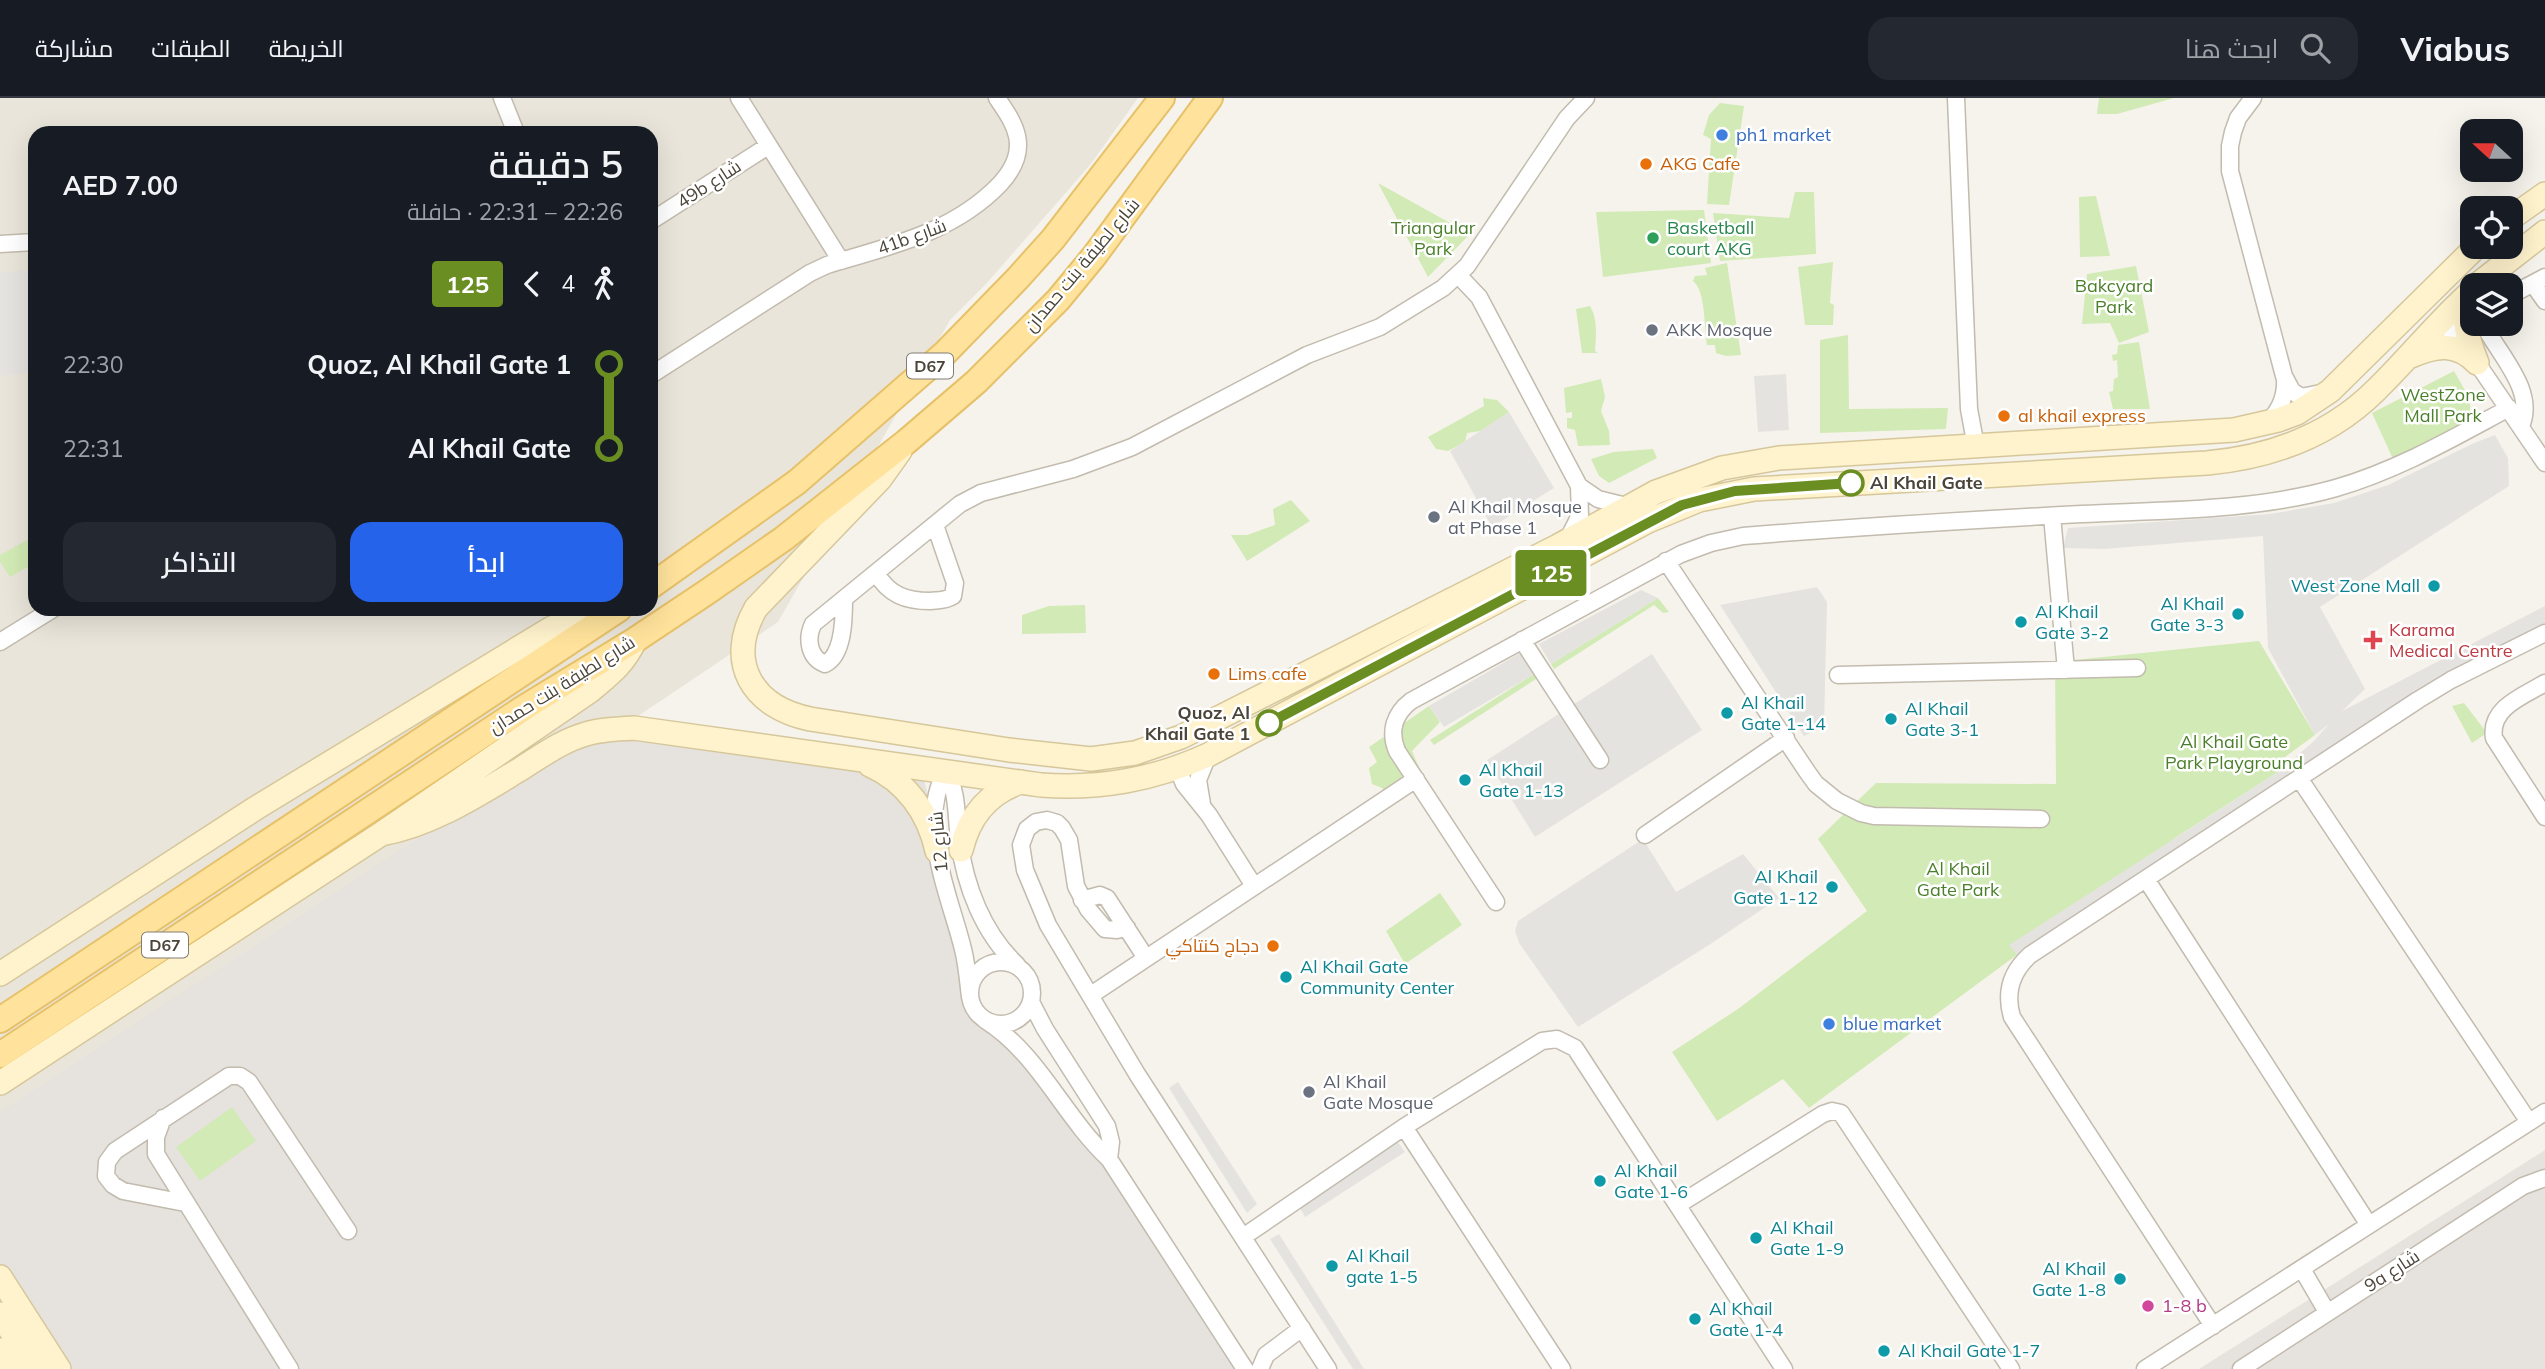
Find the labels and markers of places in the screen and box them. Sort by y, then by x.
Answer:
place label: ph1 market [1736,123,1831,146]
marker: ph1 market [1714,127,1730,143]
place label: AKG Cafe [1660,152,1740,175]
marker: AKG Cafe [1638,156,1654,172]
place label: Basketball court AKG [1667,216,1754,260]
marker: Basketball court AKG [1645,230,1661,246]
place label: AKK Mosque [1666,318,1772,341]
marker: AKK Mosque [1644,322,1660,338]
place label: al khail express [2018,404,2146,427]
marker: al khail express [1996,408,2012,424]
marker: Al Khail Gate [1838,470,1864,496]
place label: Al Khail Gate [1870,471,1983,494]
place label: Al Khail Mosque at Phase 1 [1448,495,1582,539]
marker: Al Khail Mosque at Phase 1 [1426,509,1442,525]
place label: West Zone Mall [2291,574,2420,597]
marker: West Zone Mall [2426,578,2442,594]
place label: Al Khail Gate 3-3 [2150,592,2224,636]
place label: Al Khail Gate 3-2 [2035,600,2109,644]
marker: Al Khail Gate 3-3 [2230,606,2246,622]
marker: Al Khail Gate 3-2 [2013,614,2029,630]
place label: Karama Medical Centre [2389,618,2512,662]
marker: Karama Medical Centre [2363,630,2383,650]
place label: Lims cafe [1228,662,1307,685]
marker: Lims cafe [1206,666,1222,682]
place label: Al Khail Gate 1-14 [1741,691,1826,735]
place label: Al Khail Gate 3-1 [1905,697,1979,741]
place label: Quoz, Al Khail Gate 1 [1145,701,1250,745]
marker: Al Khail Gate 1-14 [1719,705,1735,721]
marker: Quoz, Al Khail Gate 1 [1256,710,1282,736]
marker: Al Khail Gate 3-1 [1883,711,1899,727]
place label: Al Khail Gate 1-13 [1479,758,1564,802]
marker: Al Khail Gate 1-13 [1457,772,1473,788]
place label: Al Khail Gate 1-12 [1733,865,1818,909]
marker: Al Khail Gate 1-12 [1824,879,1840,895]
place label: دجاج كنتاكي [1166,934,1259,960]
marker: دجاج كنتاكي [1265,938,1281,954]
place label: Al Khail Gate Community Center [1300,955,1454,999]
marker: Al Khail Gate Community Center [1278,969,1294,985]
place label: blue market [1843,1012,1941,1035]
marker: blue market [1821,1016,1837,1032]
place label: Al Khail Gate Mosque [1323,1070,1433,1114]
marker: Al Khail Gate Mosque [1301,1084,1317,1100]
place label: Al Khail Gate 1-6 [1614,1159,1688,1203]
marker: Al Khail Gate 1-6 [1592,1173,1608,1189]
place label: Al Khail Gate 1-9 [1770,1216,1844,1260]
marker: Al Khail Gate 1-9 [1748,1230,1764,1246]
place label: Al Khail gate 1-5 [1346,1244,1418,1288]
place label: Al Khail Gate 1-8 [2032,1257,2106,1301]
marker: Al Khail gate 1-5 [1324,1258,1340,1274]
marker: Al Khail Gate 1-8 [2112,1271,2128,1287]
place label: 1-8 b [2162,1294,2207,1317]
place label: Al Khail Gate 1-4 [1709,1297,1783,1341]
marker: 1-8 b [2140,1298,2156,1314]
marker: Al Khail Gate 1-4 [1687,1311,1703,1327]
place label: Al Khail Gate 1-7 [1898,1339,2040,1362]
marker: Al Khail Gate 1-7 [1876,1343,1892,1359]

